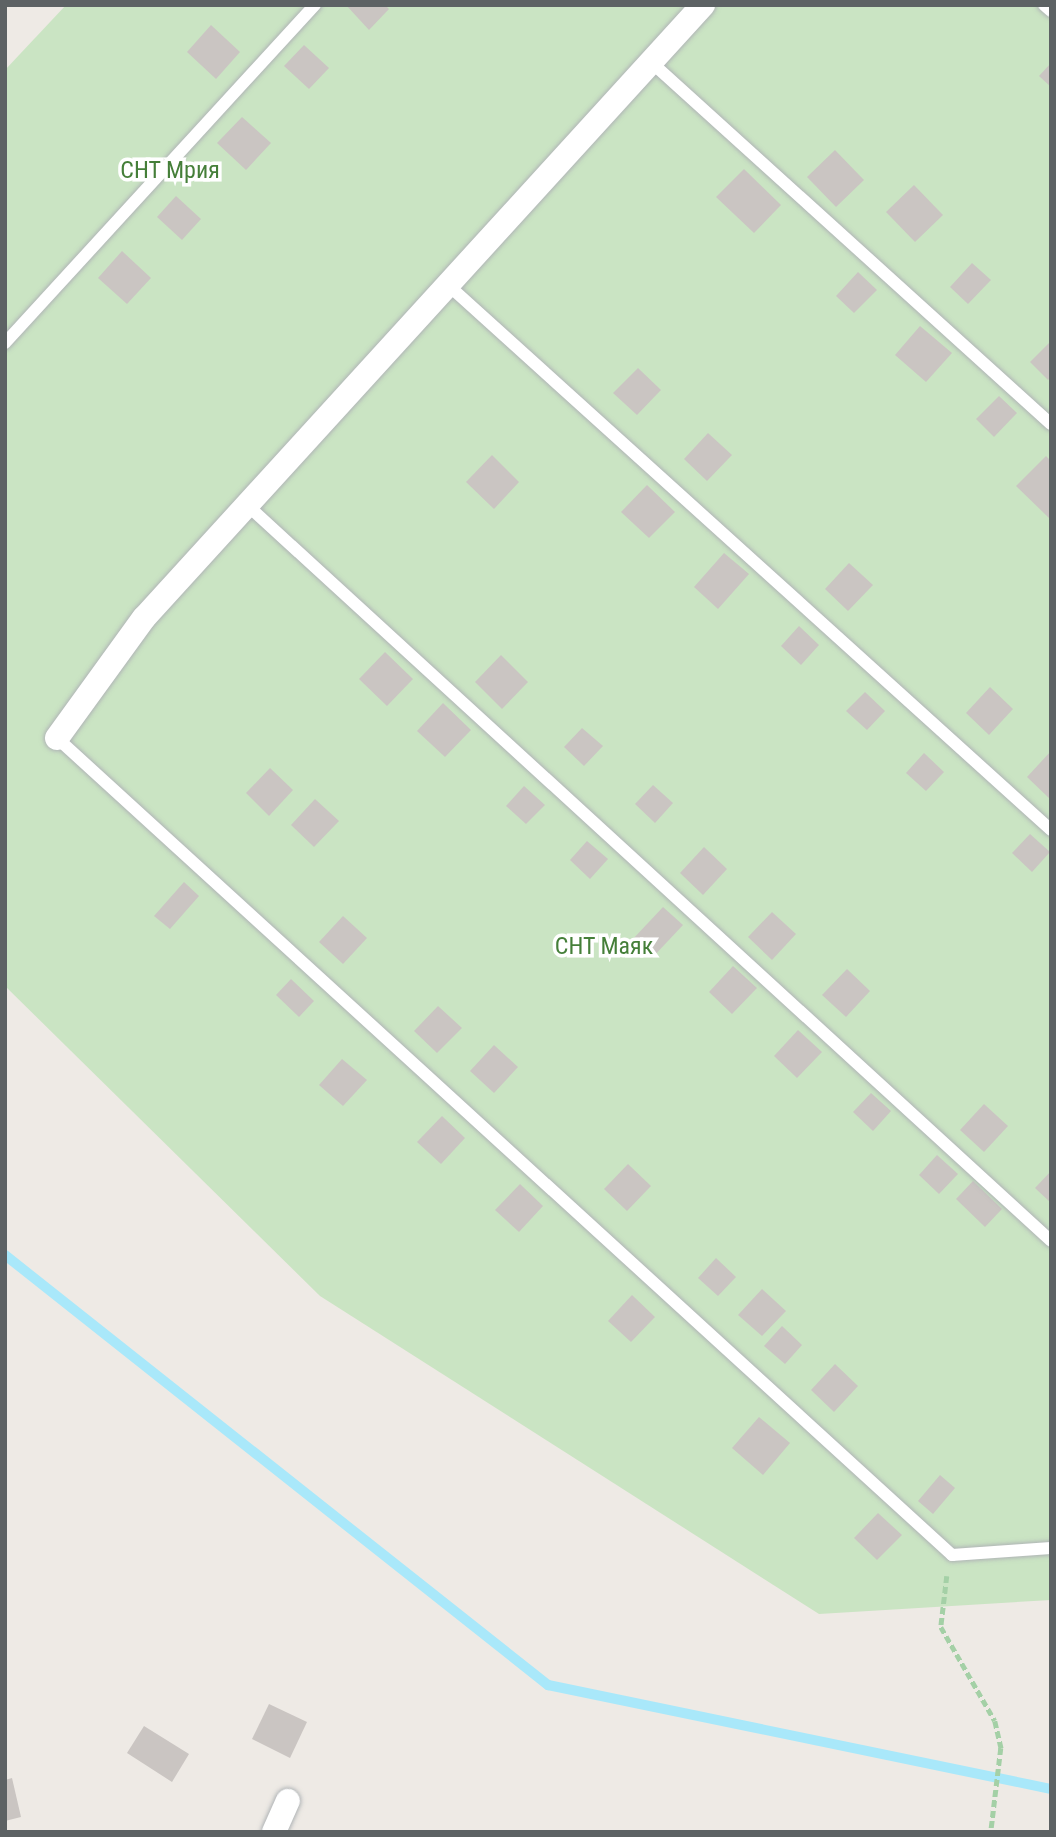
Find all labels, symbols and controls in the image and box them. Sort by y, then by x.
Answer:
park label: СНТ Мрия [120,157,220,185]
park label: СНТ Маяк [555,933,653,961]

